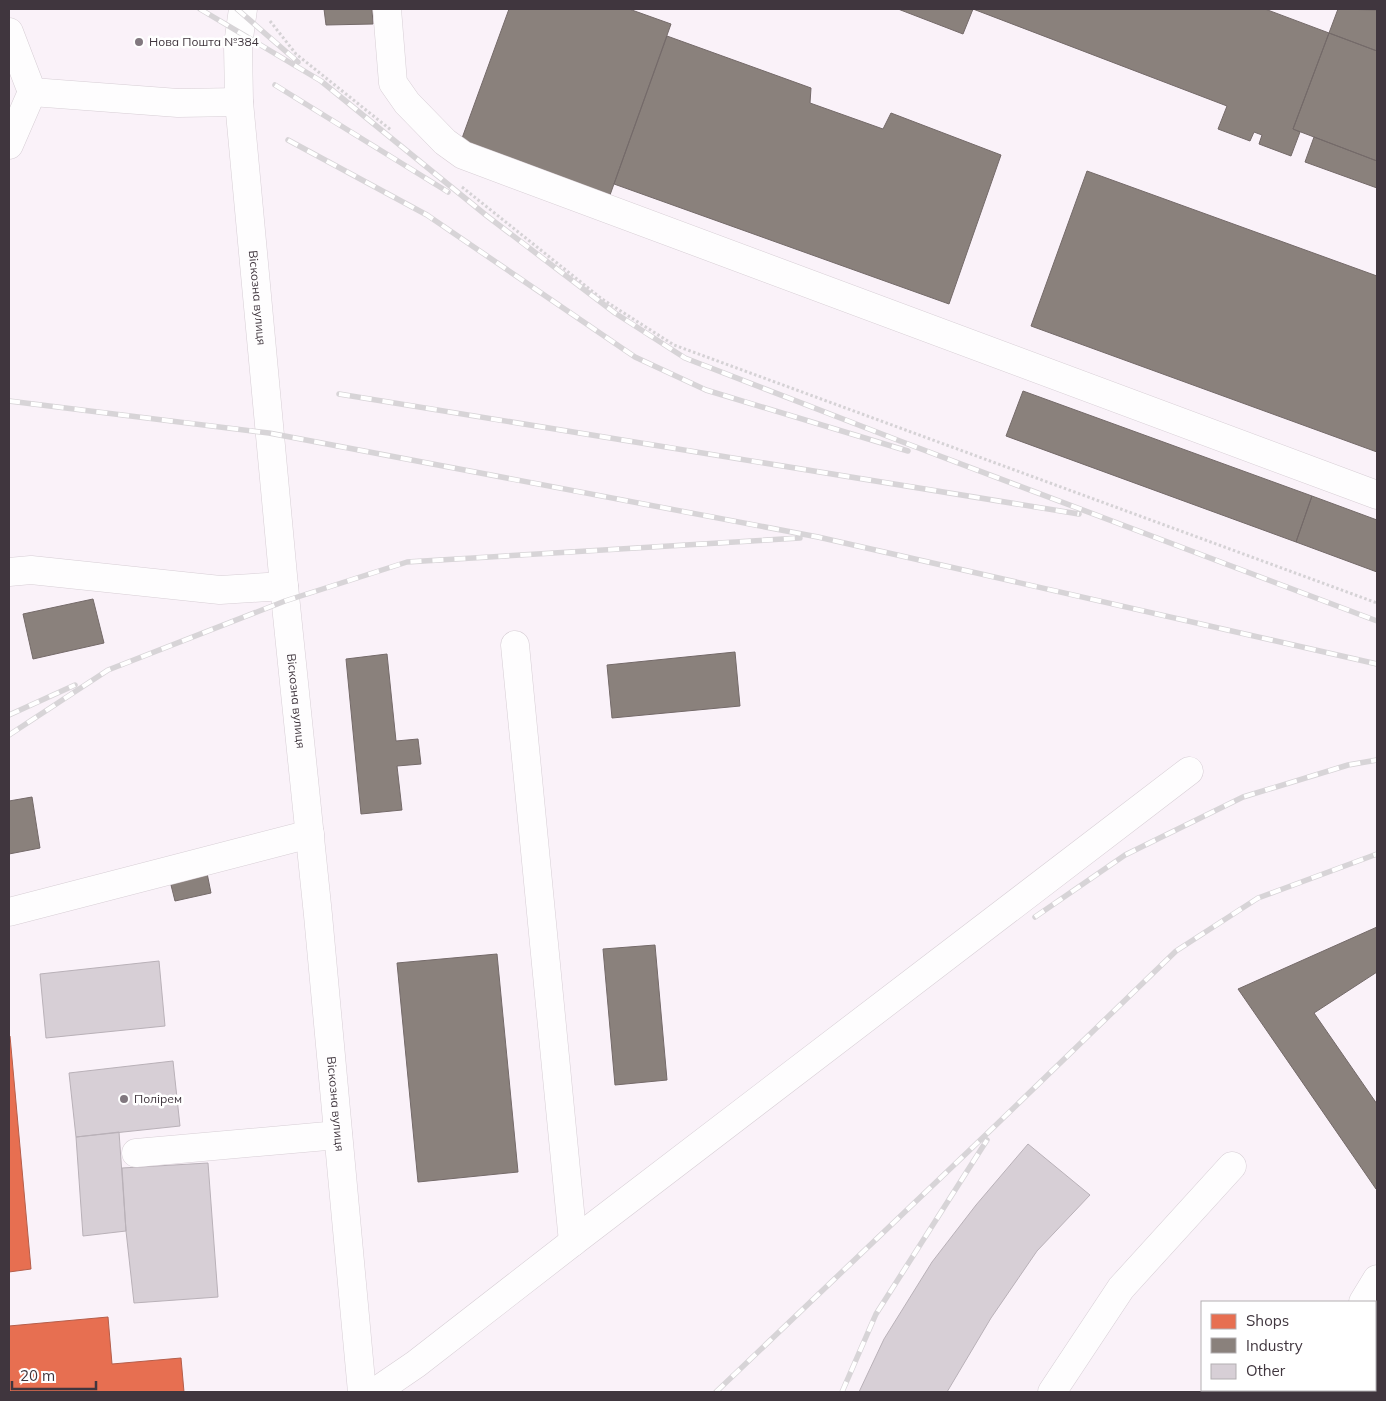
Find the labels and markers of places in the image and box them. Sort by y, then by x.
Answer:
place label: Нова Пошта №384 [149,34,259,49]
marker: Нова Пошта №384 [133,36,145,48]
place label: Полірем [134,1091,182,1106]
marker: Полірем [118,1093,130,1105]

